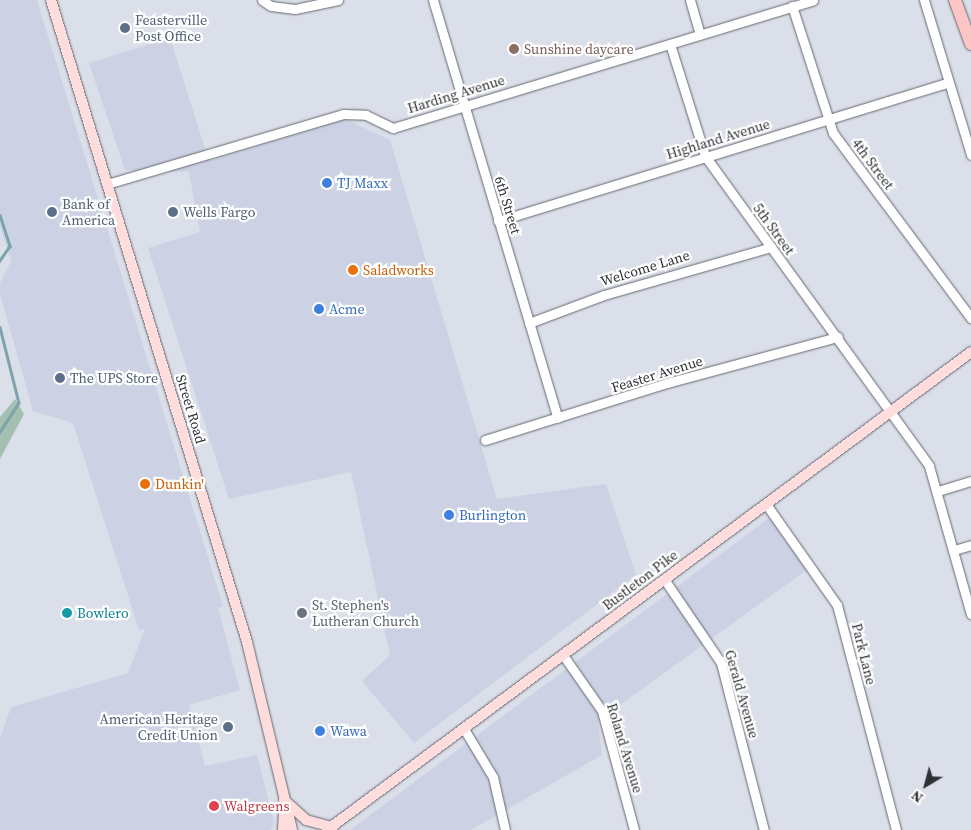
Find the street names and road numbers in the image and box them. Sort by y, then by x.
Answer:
street label: Harding Avenue [405,71,507,117]
street label: Highland Avenue [664,115,772,163]
street label: 4th Street [848,135,898,193]
street label: 6th Street [491,174,525,236]
street label: 5th Street [750,200,798,258]
street label: Welcome Lane [598,246,692,290]
street label: Feaster Avenue [609,352,705,396]
street label: Street Road [173,373,209,445]
street label: Bustleton Pike [599,546,681,614]
street label: Park Lane [848,621,880,687]
street label: Gerald Avenue [721,648,763,740]
street label: Roland Avenue [603,701,647,795]

